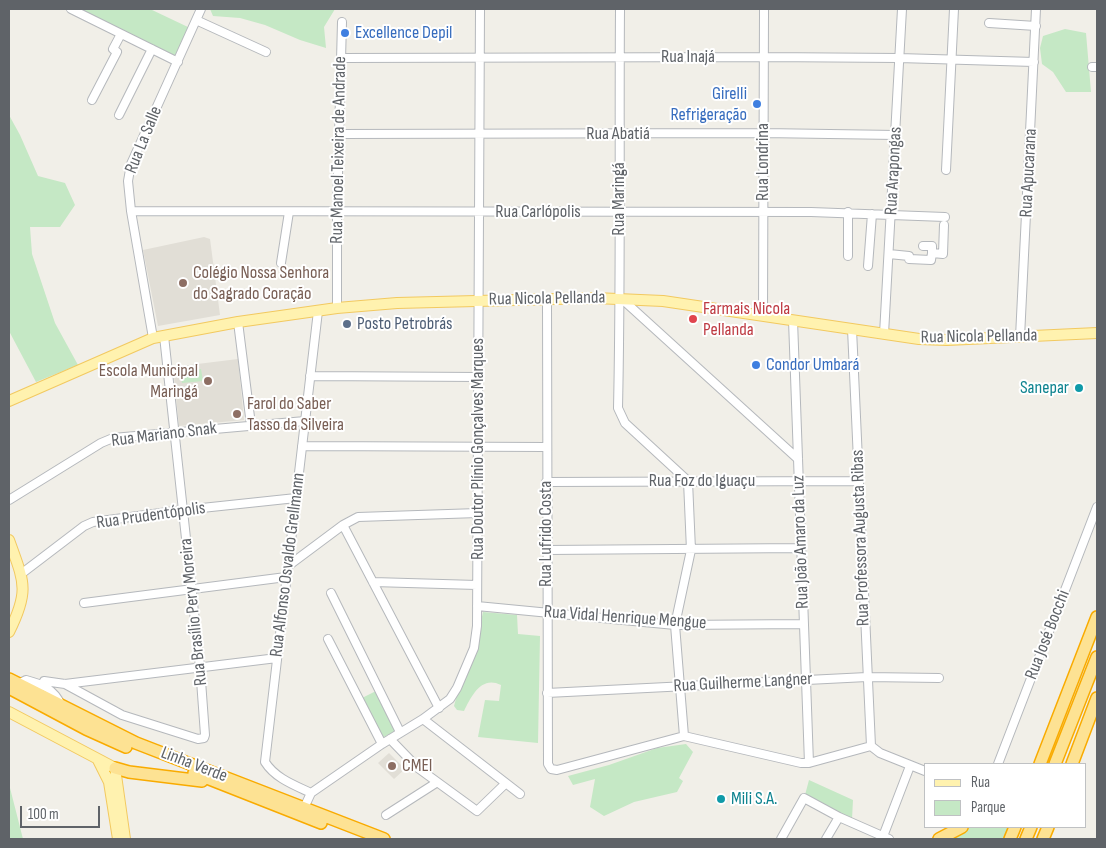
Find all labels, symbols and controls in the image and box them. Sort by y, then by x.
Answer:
place label: Excellence Depil [355,22,452,44]
marker: Excellence Depil [339,27,351,39]
street label: Rua Inajá [661,46,715,68]
street label: Rua Manoel Teixeira de Andrade [327,56,351,244]
place label: Girelli Refrigeração [670,83,747,126]
marker: Girelli Refrigeração [751,98,763,110]
street label: Rua La Salle [121,103,167,177]
street label: Rua Abatiá [586,123,650,145]
street label: Rua Londrina [752,123,774,201]
street label: Rua Arapongas [881,126,907,216]
street label: Rua Apucarana [1016,128,1042,218]
street label: Rua Maringá [608,162,630,236]
street label: Rua Carlópolis [495,201,581,223]
place label: Colégio Nossa Senhora do Sagrado Coração [193,262,329,304]
marker: Colégio Nossa Senhora do Sagrado Coração [177,277,189,289]
street label: Rua Nicola Pellanda [489,287,605,311]
place label: Farmais Nicola Pellanda [703,298,790,340]
place label: Posto Petrobrás [357,313,453,335]
marker: Farmais Nicola Pellanda [687,313,699,325]
marker: Posto Petrobrás [341,318,353,330]
street label: Rua Nicola Pellanda [921,325,1037,349]
street label: Rua Doutor Plínio Gonçalves Marques [467,338,489,560]
place label: Condor Umbará [766,354,859,376]
marker: Condor Umbará [750,359,762,371]
place label: Escola Municipal Maringá [99,360,198,402]
marker: Escola Municipal Maringá [202,375,214,387]
place label: Sanepar [1020,377,1069,399]
marker: Sanepar [1073,382,1085,394]
place label: Farol do Saber Tasso da Silveira [247,393,344,436]
marker: Farol do Saber Tasso da Silveira [231,408,243,420]
street label: Rua Mariano Snak [110,418,218,452]
street label: Rua Professora Augusta Ribas [847,449,875,627]
street label: Rua Foz do Iguaçu [649,470,755,492]
street label: Rua Alfonso Osvaldo Grellmann [266,472,310,658]
street label: Rua João Amaro da Luz [788,475,814,609]
street label: Rua Lufrido Costa [535,481,557,587]
street label: Rua Prudentópolis [95,498,207,534]
street label: Rua Brasílio Pery Moreira [176,537,212,687]
street label: Rua José Bocchi [1021,587,1075,683]
street label: Rua Vidal Henrique Mengue [543,602,707,634]
street label: Rua Guilherme Langner [673,669,813,697]
street label: Linha Verde [158,742,230,788]
place label: CMEI [402,755,432,777]
marker: CMEI [386,760,398,772]
legend [924,763,1086,828]
text: Rua [971,773,990,792]
place label: Mili S.A. [731,788,777,810]
marker: Mili S.A. [715,793,727,805]
scale bar [22,796,102,828]
text: Parque [971,798,1006,817]
text: 100 m [28,805,59,824]

